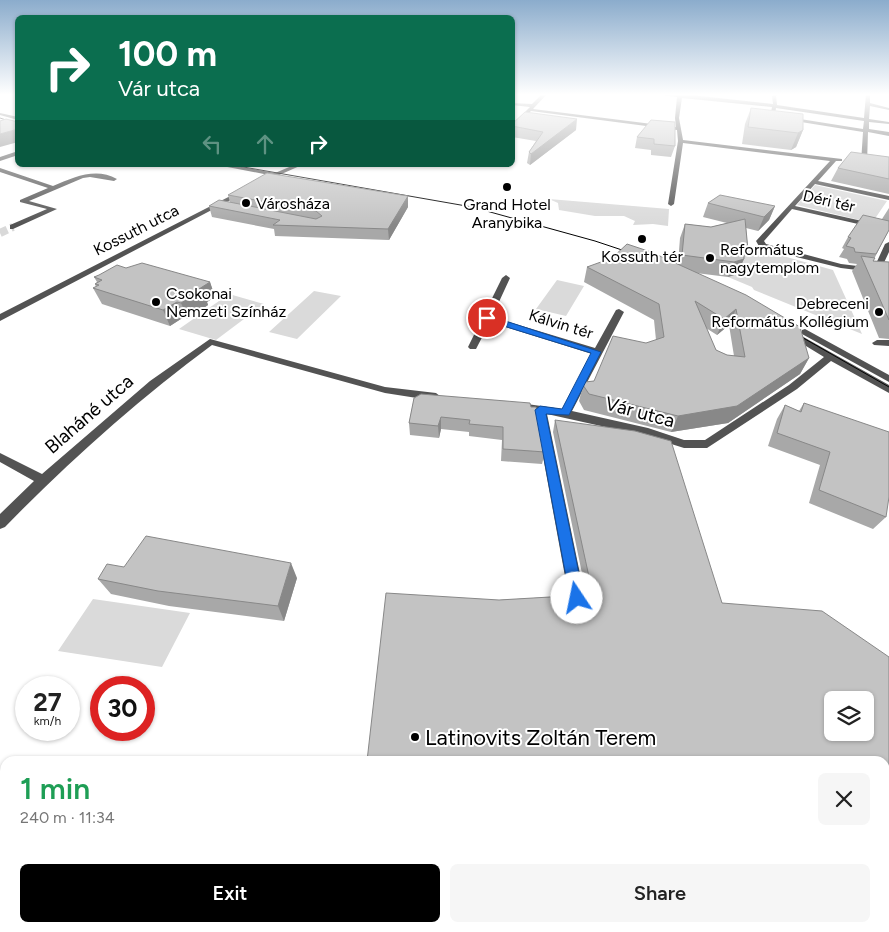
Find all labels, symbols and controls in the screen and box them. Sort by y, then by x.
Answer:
text: 100 m [118,33,217,75]
icon: right [35,35,100,100]
text: Vár utca [118,75,200,102]
icon: left [198,130,226,158]
icon: ahead [251,130,279,158]
icon: right [304,130,332,158]
marker: Grand Hotel Aranybika [501,181,513,193]
street label: Déri tér [801,186,858,216]
place label: Városháza [256,194,330,213]
place label: Grand Hotel Aranybika [463,195,551,232]
marker: Városháza [240,197,252,209]
street label: Kossuth utca [90,200,182,260]
marker: Kossuth tér [636,233,648,245]
place label: Református nagytemplom [720,240,819,277]
place label: Kossuth tér [601,247,684,266]
marker: Református nagytemplom [704,252,716,264]
place label: Csokonai Nemzeti Színház [166,284,286,321]
place label: Debreceni Református Kollégium [711,294,869,331]
marker: Csokonai Nemzeti Színház [150,296,162,308]
pin [466,297,508,339]
icon: arrive [473,304,501,332]
street label: Kálvin tér [526,305,596,343]
marker: Debreceni Református Kollégium [873,306,885,318]
street label: Blaháné utca [40,370,138,458]
street label: Vár utca [603,392,677,432]
position arrow [550,571,602,623]
speed limit sign: 30 [90,676,155,741]
text: 27 [33,687,62,717]
map controls [824,691,874,741]
button: layers [824,691,874,741]
text: km/h [34,714,61,728]
place label: Latinovits Zoltán Terem [425,724,656,751]
marker: Latinovits Zoltán Terem [409,731,421,743]
text: 1 min [20,770,90,807]
button: close [818,773,870,825]
text: 240 m · 11:34 [20,808,115,827]
button: Exit [20,864,440,922]
button: Share [450,864,870,922]

